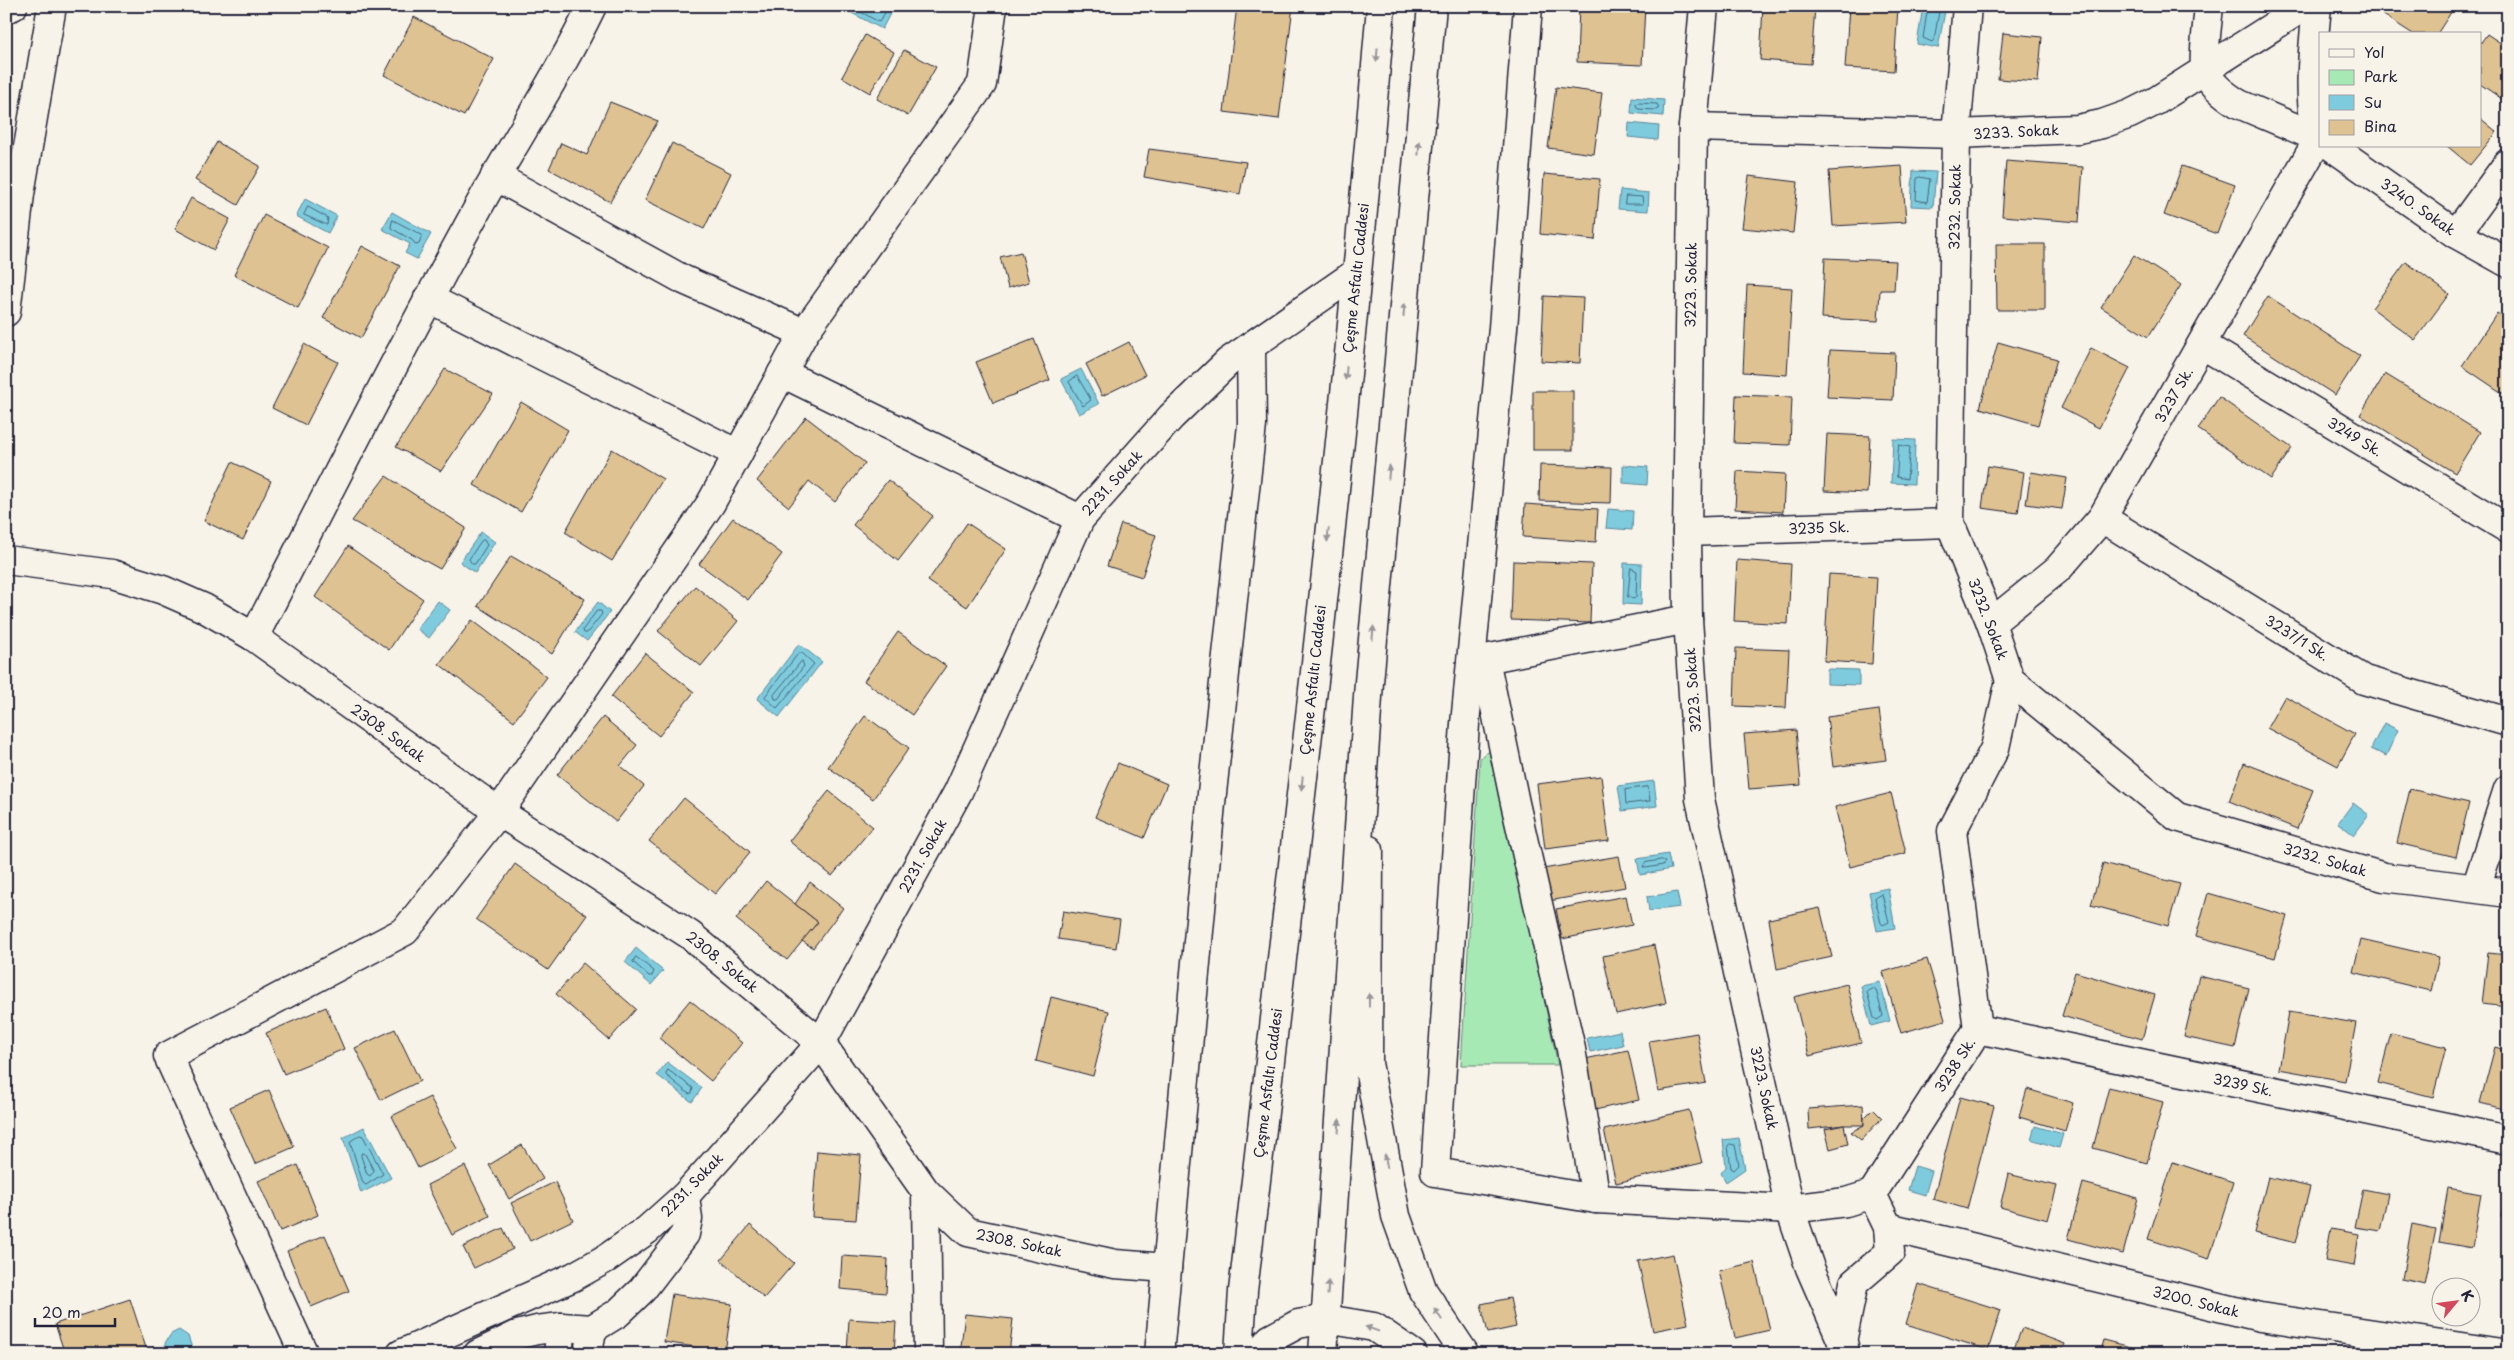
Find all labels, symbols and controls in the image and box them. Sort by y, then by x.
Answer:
legend [2319,32,2482,148]
text: Yol [2364,40,2385,63]
one-way arrow [1373,47,1381,63]
text: Park [2364,64,2398,87]
text: Su [2364,90,2382,113]
text: Bina [2364,114,2397,137]
street label: 3233. Sokak [1973,119,2059,144]
one-way arrow [1415,140,1423,156]
street label: 3232. Sokak [1943,164,1966,250]
street label: 3240. Sokak [2376,173,2460,240]
street label: Çeşme Asfaltı Caddesi [1337,202,1374,354]
street label: 3223. Sokak [1679,242,1702,328]
one-way arrow [1400,302,1408,318]
street label: 3237 Sk. [2149,363,2198,426]
one-way arrow [1342,366,1350,382]
street label: 3249 Sk. [2324,412,2387,461]
street label: 2231. Sokak [1077,445,1147,520]
one-way arrow [1385,463,1393,479]
street label: 3235 Sk. [1788,516,1850,539]
one-way arrow [1324,527,1332,543]
street label: 3232. Sokak [1963,575,2014,663]
street label: Çeşme Asfaltı Caddesi [1294,604,1331,756]
street label: 3237/1 Sk. [2261,610,2333,666]
one-way arrow [1370,625,1378,641]
street label: 3223. Sokak [1679,647,1706,733]
street label: 2308. Sokak [347,698,430,767]
one-way arrow [1298,776,1306,792]
street label: 2231. Sokak [894,815,952,897]
street label: 3232. Sokak [2281,838,2369,881]
street label: 2308. Sokak [682,926,763,997]
one-way arrow [1365,992,1373,1008]
street label: Çeşme Asfaltı Caddesi [1248,1007,1287,1159]
street label: 3238 Sk. [1929,1033,1980,1096]
street label: 3223. Sokak [1745,1044,1784,1132]
street label: 3239 Sk. [2211,1068,2275,1101]
one-way arrow [1336,1117,1344,1133]
street label: 2231. Sokak [656,1148,728,1221]
one-way arrow [1382,1154,1390,1169]
street label: 2308. Sokak [974,1223,1064,1262]
north arrow [2432,1278,2482,1328]
one-way arrow [1325,1279,1333,1295]
street label: 3200. Sokak [2151,1281,2242,1322]
text: K [2456,1286,2479,1305]
scale bar [35,1295,115,1327]
text: 20 m [42,1300,81,1323]
one-way arrow [1433,1307,1443,1320]
one-way arrow [1364,1324,1379,1332]

